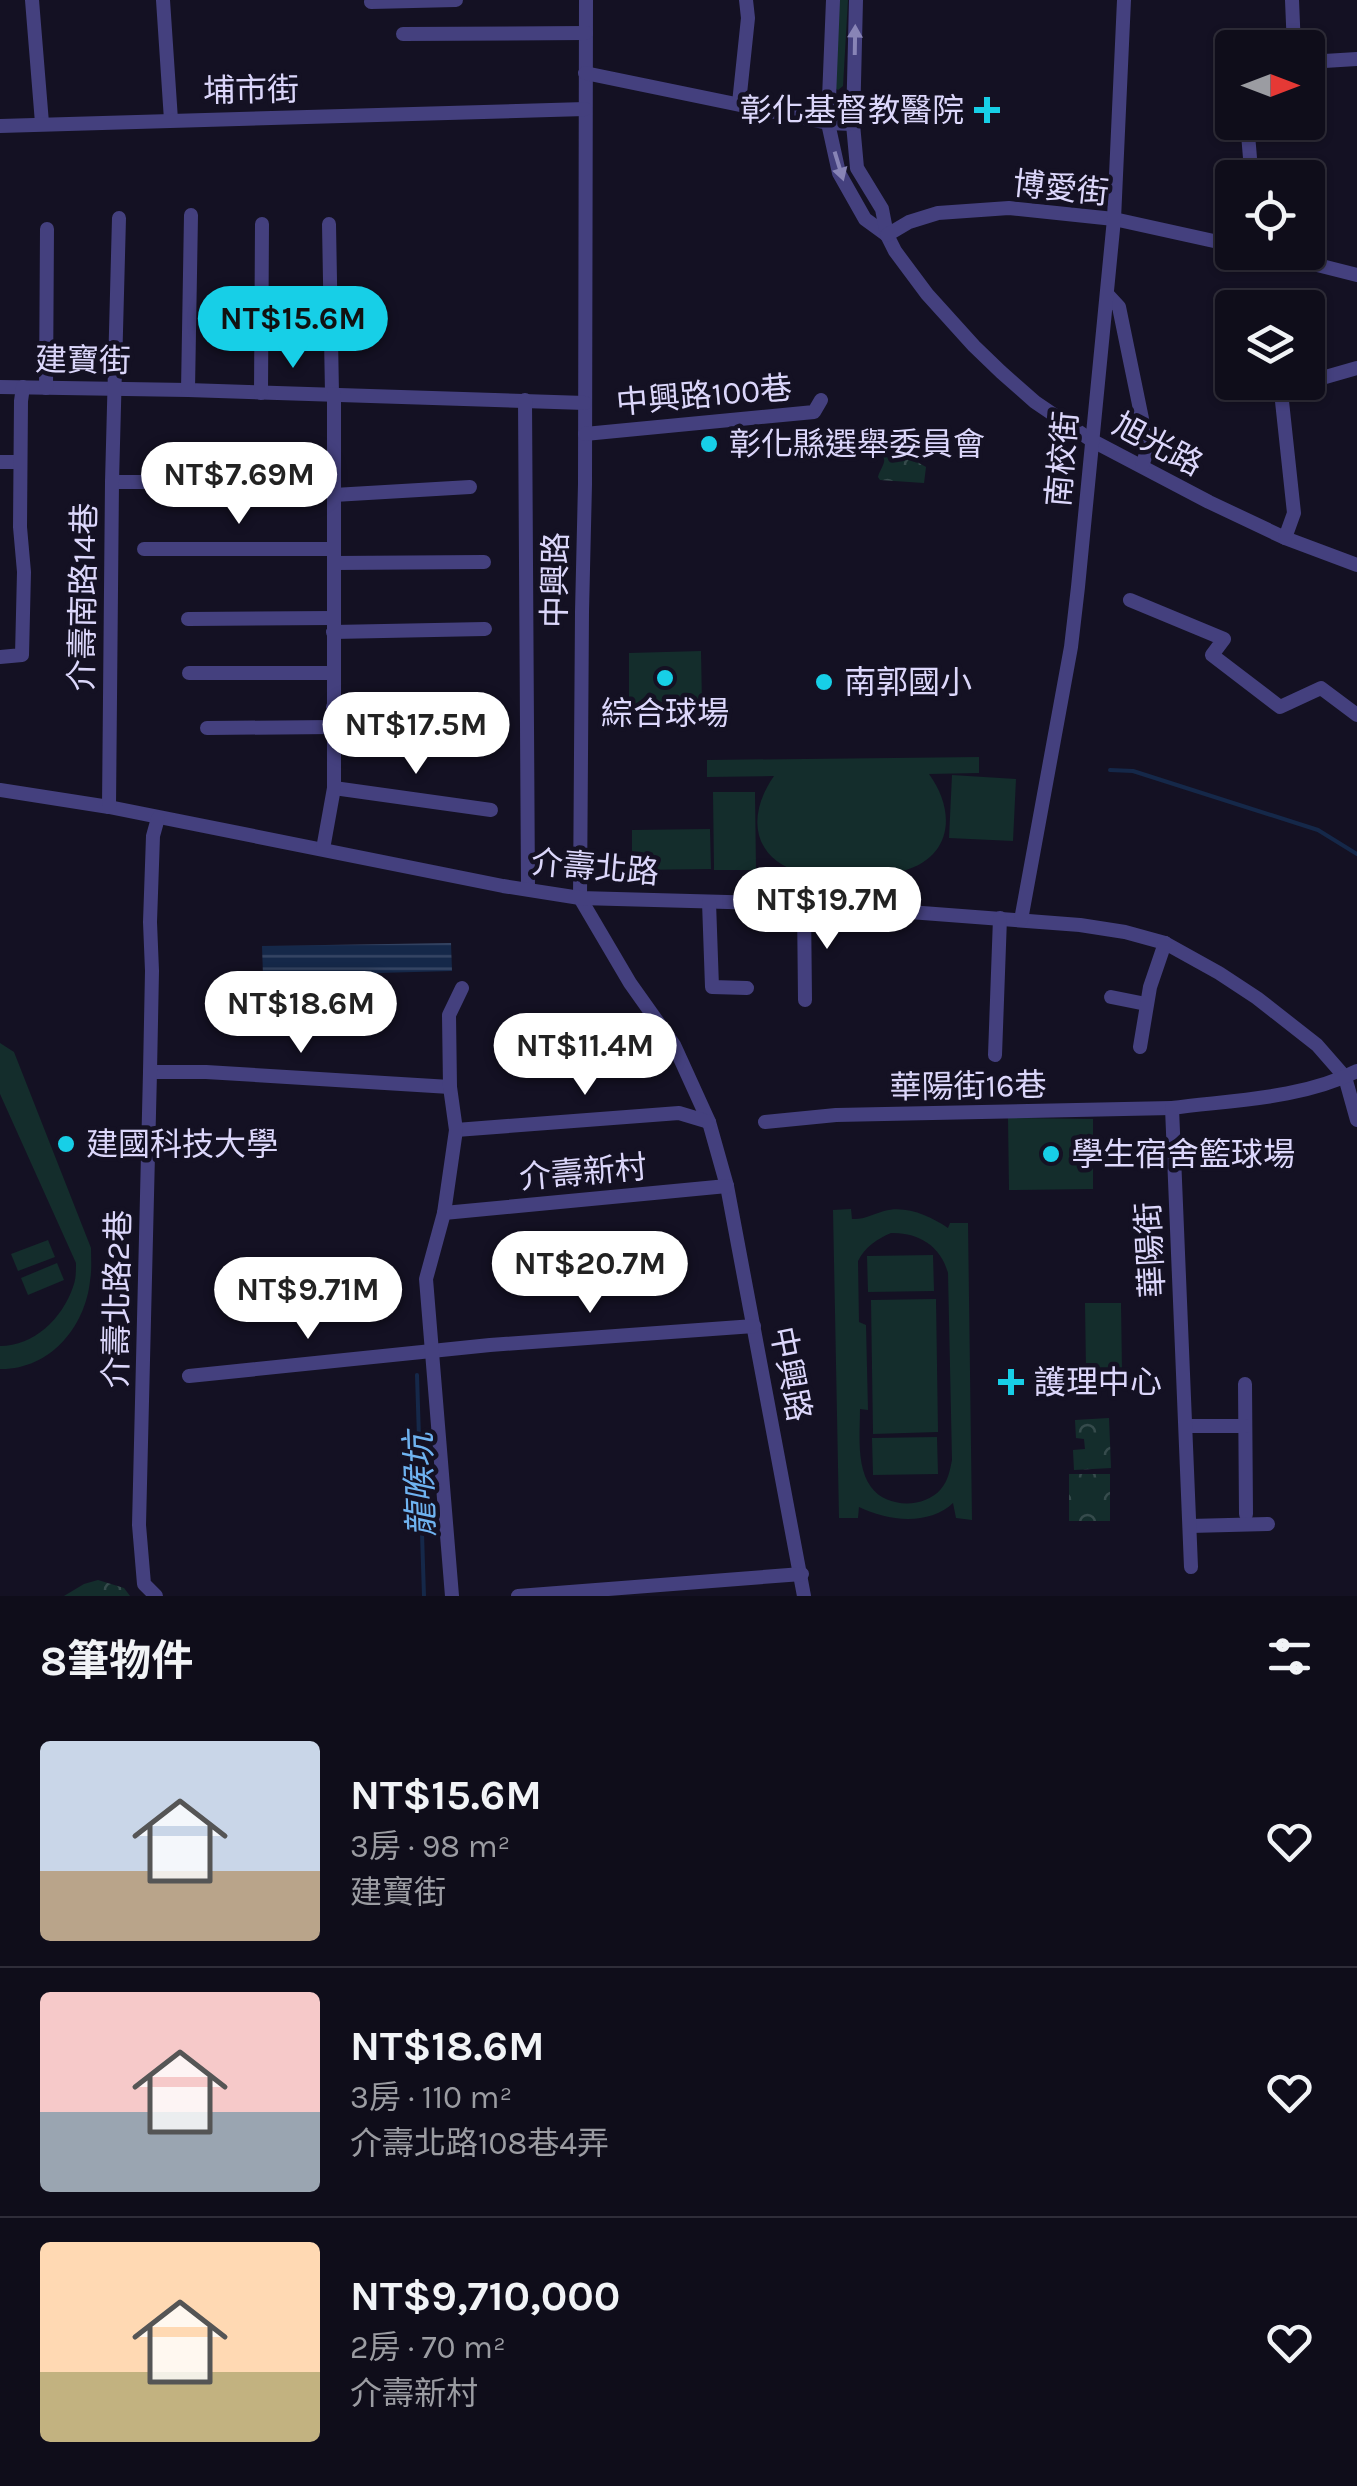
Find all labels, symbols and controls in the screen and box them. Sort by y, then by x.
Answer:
one-way arrow [847,24,863,56]
north arrow [1215,30,1325,140]
map controls [1215,30,1325,400]
street label: 埔市街 [203,71,299,110]
place label: 彰化基督教醫院 [740,92,964,129]
marker: 彰化基督教醫院 [974,97,1000,123]
one-way arrow [832,151,847,181]
button: locate [1215,160,1325,270]
street label: 博愛街 [1011,165,1111,212]
pin: NT$15.6M [190,286,396,371]
button: layers [1215,290,1325,400]
text: NT$15.6M [220,300,366,337]
street label: 建寶街 [35,341,131,380]
street label: 中興路100巷 [614,369,794,422]
street label: 旭光路 [1107,406,1209,483]
street label: 南校街 [1040,410,1085,508]
place label: 彰化縣選舉委員會 [729,426,985,463]
marker: 彰化縣選舉委員會 [698,433,720,455]
pin: NT$7.69M [136,442,342,527]
text: NT$7.69M [163,456,315,493]
street label: 介壽南路14巷 [63,502,104,692]
street label: 中興路 [536,532,575,628]
place label: 南郭國小 [844,664,972,701]
marker: 綜合球場 [654,667,676,689]
marker: 南郭國小 [813,671,835,693]
pin: NT$17.5M [313,692,519,777]
place label: 綜合球場 [601,695,729,732]
text: NT$17.5M [345,706,487,743]
street label: 介壽北路 [530,843,660,892]
pin: NT$19.7M [724,867,930,952]
text: NT$19.7M [755,881,899,918]
pin: NT$18.6M [198,971,404,1056]
text: NT$18.6M [227,985,375,1022]
pin: NT$11.4M [482,1013,688,1098]
text: NT$11.4M [516,1027,654,1064]
street label: 華陽街16巷 [889,1067,1047,1106]
place label: 建國科技大學 [86,1126,278,1163]
marker: 建國科技大學 [55,1133,77,1155]
place label: 學生宿舍籃球場 [1071,1136,1295,1173]
marker: 學生宿舍籃球場 [1040,1143,1062,1165]
street label: 介壽新村 [518,1148,648,1197]
street label: 華陽街 [1130,1201,1171,1299]
street label: 介壽北路2巷 [97,1209,138,1389]
pin: NT$20.7M [487,1231,693,1316]
text: NT$20.7M [514,1245,666,1282]
pin: NT$9.71M [205,1257,411,1342]
text: NT$9.71M [236,1271,380,1308]
street label: 中興路 [763,1323,818,1425]
place label: 護理中心 [1034,1364,1162,1401]
marker: 護理中心 [998,1369,1024,1395]
water label: 龍喉坑 [398,1427,443,1538]
icon: filters [1262,1629,1317,1684]
text: 8筆物件 [40,1636,193,1686]
text: NT$15.6M [350,1770,542,1820]
icon: home [120,1781,240,1901]
icon: heart [1262,1814,1317,1869]
text: 3房 · 98 m² [350,1828,510,1865]
text: 建寶街 [350,1874,446,1911]
text: NT$18.6M [350,2021,545,2071]
icon: home [120,2032,240,2152]
icon: heart [1262,2065,1317,2120]
text: 3房 · 110 m² [350,2079,512,2116]
text: 介壽北路108巷4弄 [350,2125,609,2162]
text: NT$9,710,000 [350,2271,620,2321]
icon: home [120,2282,240,2402]
icon: heart [1262,2315,1317,2370]
text: 2房 · 70 m² [350,2329,506,2366]
text: 介壽新村 [350,2375,478,2412]

